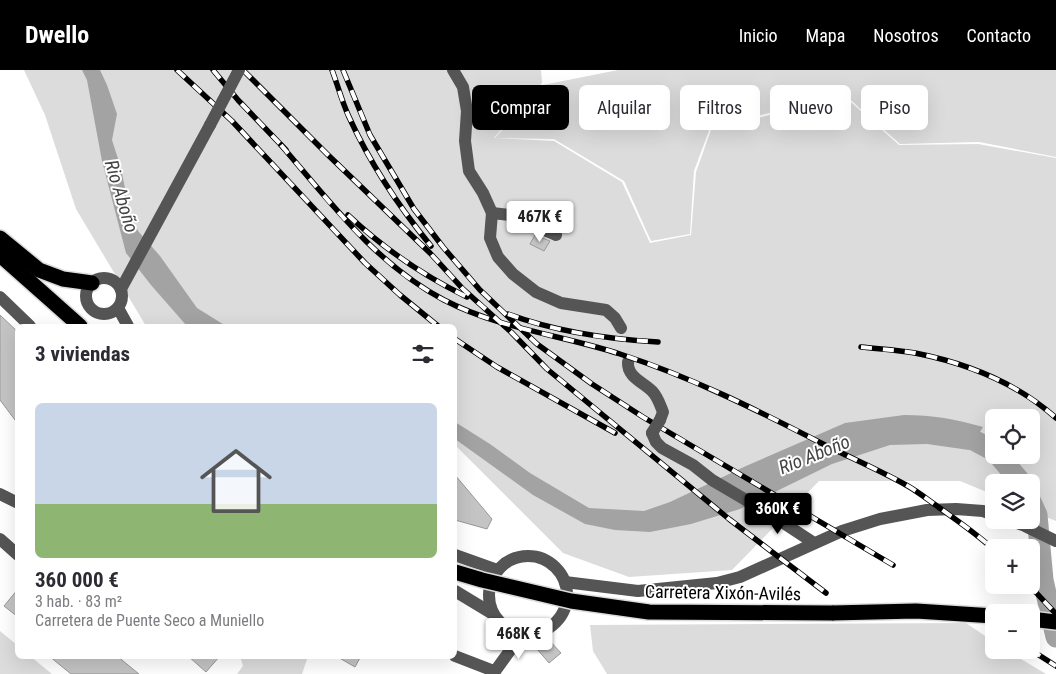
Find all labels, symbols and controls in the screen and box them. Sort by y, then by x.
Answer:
text: Dwello [25,21,89,49]
text: Inicio [739,25,778,46]
text: Mapa [806,25,845,46]
text: Nosotros [873,25,939,46]
text: Contacto [967,25,1031,46]
chip: Comprar [472,85,569,130]
chip: Alquilar [579,85,670,130]
chip: Filtros [680,85,760,130]
chip: Nuevo [770,85,851,130]
chip: Piso [861,85,928,130]
water label: Rio Aboño [100,157,143,235]
pin: 467K € [499,200,581,243]
text: 467K € [518,207,562,226]
icon: filters [409,340,437,368]
text: 3 viviendas [35,342,130,366]
map controls [985,409,1040,659]
button: locate [985,409,1040,464]
water label: Rio Aboño [775,430,853,479]
icon: home [191,436,281,526]
button: layers [985,474,1040,529]
pin: 360K € [737,492,819,535]
text: 360K € [756,499,800,518]
button: + [985,539,1040,594]
text: 360 000 € [35,568,119,592]
street label: Carretera Xixón-Avilés [645,581,801,604]
text: 3 hab. · 83 m² [35,592,122,611]
button: − [985,604,1040,659]
text: Carretera de Puente Seco a Muniello [35,611,264,630]
pin: 468K € [478,618,560,660]
text: 468K € [497,624,541,643]

